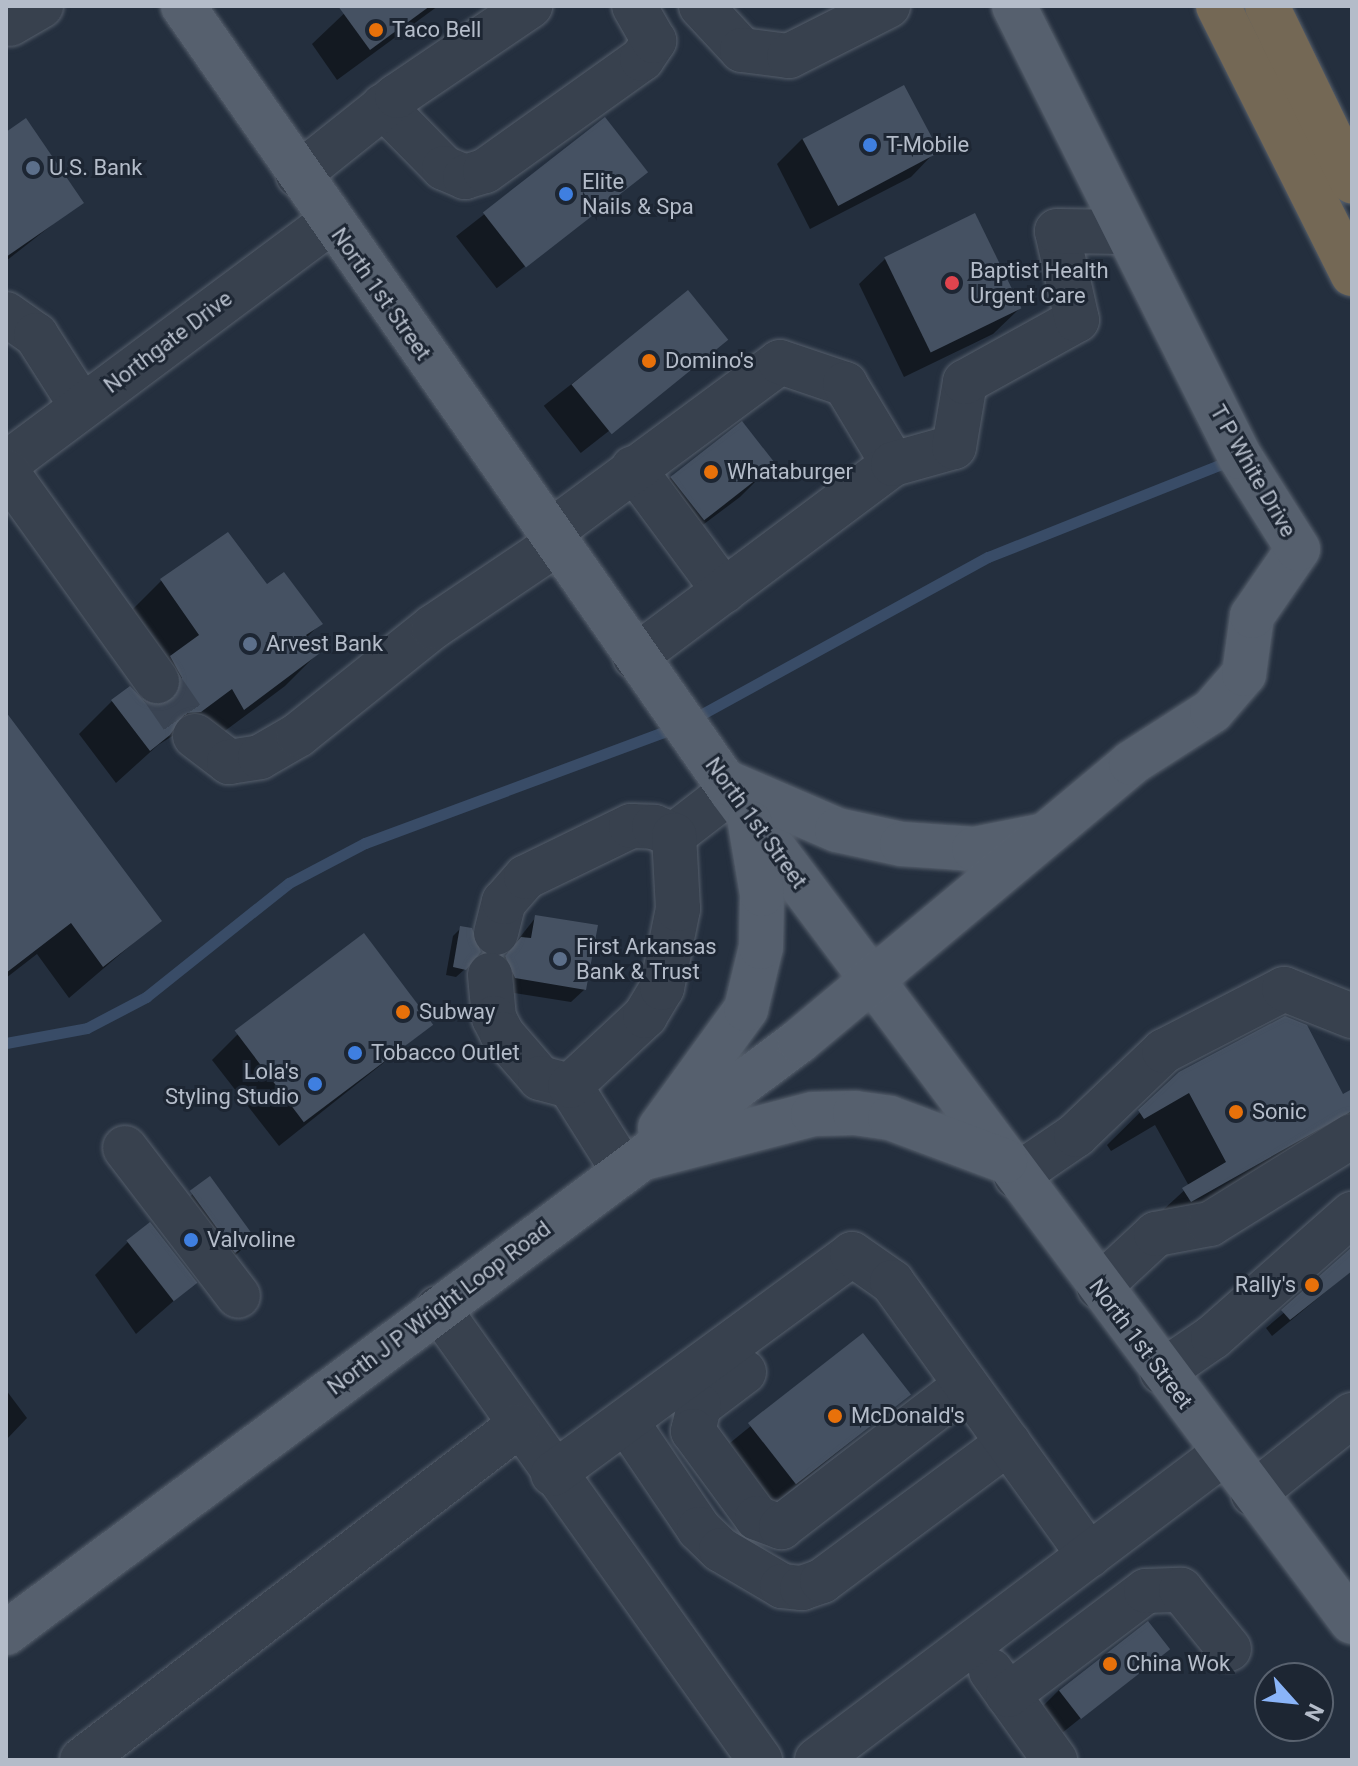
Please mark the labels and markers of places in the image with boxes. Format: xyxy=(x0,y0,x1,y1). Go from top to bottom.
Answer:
place label: Taco Bell xyxy=(392,17,481,43)
marker: Taco Bell xyxy=(367,21,385,39)
place label: T-Mobile xyxy=(886,132,969,158)
marker: T-Mobile xyxy=(861,136,879,154)
place label: U.S. Bank xyxy=(49,155,142,181)
marker: U.S. Bank xyxy=(24,159,42,177)
place label: Elite Nails & Spa xyxy=(582,168,694,220)
marker: Elite Nails & Spa xyxy=(557,185,575,203)
place label: Baptist Health Urgent Care xyxy=(970,257,1109,308)
marker: Baptist Health Urgent Care xyxy=(941,272,963,294)
place label: Domino's xyxy=(665,348,754,374)
marker: Domino's xyxy=(640,352,658,370)
place label: Whataburger xyxy=(727,459,853,485)
marker: Whataburger xyxy=(702,463,720,481)
place label: Arvest Bank xyxy=(266,631,383,657)
marker: Arvest Bank xyxy=(241,635,259,653)
place label: First Arkansas Bank & Trust xyxy=(576,933,717,984)
marker: First Arkansas Bank & Trust xyxy=(551,950,569,968)
place label: Subway xyxy=(419,999,495,1025)
marker: Subway xyxy=(394,1003,412,1021)
place label: Tobacco Outlet xyxy=(371,1040,520,1066)
marker: Tobacco Outlet xyxy=(346,1044,364,1062)
place label: Lola's Styling Studio xyxy=(165,1058,299,1110)
marker: Lola's Styling Studio xyxy=(306,1075,324,1093)
place label: Sonic xyxy=(1252,1099,1307,1125)
marker: Sonic xyxy=(1227,1103,1245,1121)
place label: Valvoline xyxy=(207,1227,295,1253)
marker: Valvoline xyxy=(182,1231,200,1249)
place label: Rally's xyxy=(1235,1272,1296,1298)
marker: Rally's xyxy=(1303,1276,1321,1294)
place label: McDonald's xyxy=(851,1403,965,1429)
marker: McDonald's xyxy=(826,1407,844,1425)
place label: China Wok xyxy=(1126,1651,1230,1677)
marker: China Wok xyxy=(1101,1655,1119,1673)

